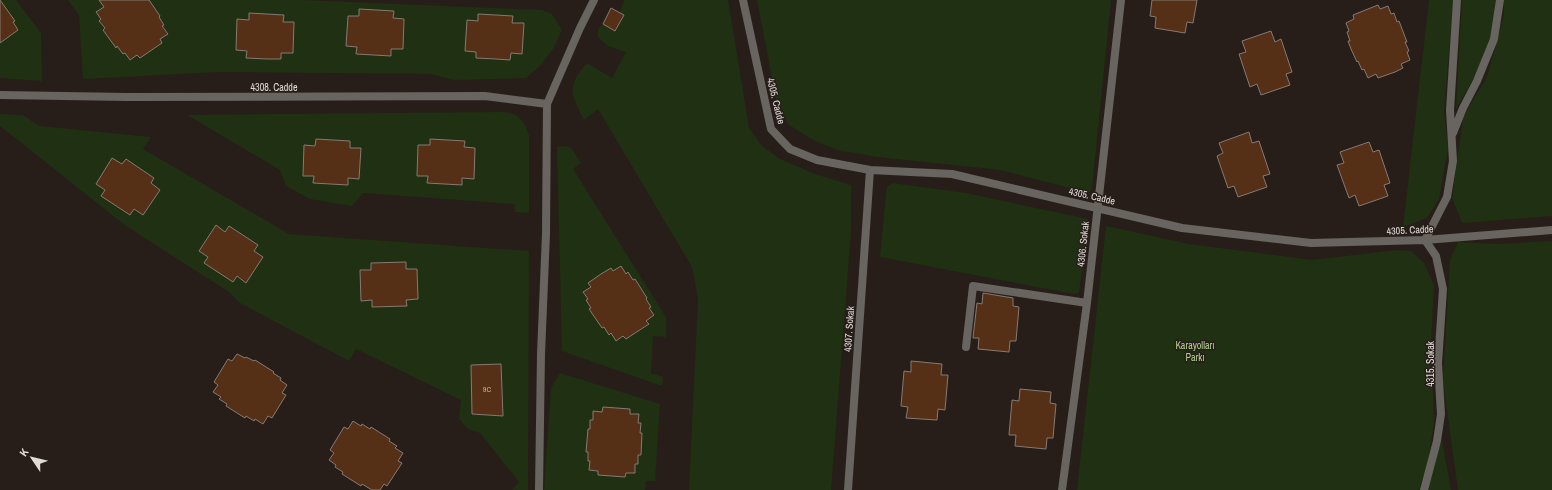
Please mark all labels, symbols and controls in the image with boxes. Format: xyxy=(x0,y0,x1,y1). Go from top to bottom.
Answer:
street label: 4305. Cadde xyxy=(764,77,788,126)
street label: 4308. Cadde xyxy=(251,81,298,94)
street label: 4305. Cadde xyxy=(1068,184,1117,208)
street label: 4306. Sokak xyxy=(1074,220,1092,267)
street label: 4305. Cadde xyxy=(1386,222,1434,238)
street label: 4307. Sokak xyxy=(841,305,857,352)
park label: Karayolları Parkı xyxy=(1175,339,1215,364)
street label: 4315. Sokak xyxy=(1424,340,1437,387)
house number: 9C xyxy=(483,384,491,394)
north arrow xyxy=(12,438,52,478)
text: K xyxy=(16,445,32,459)

